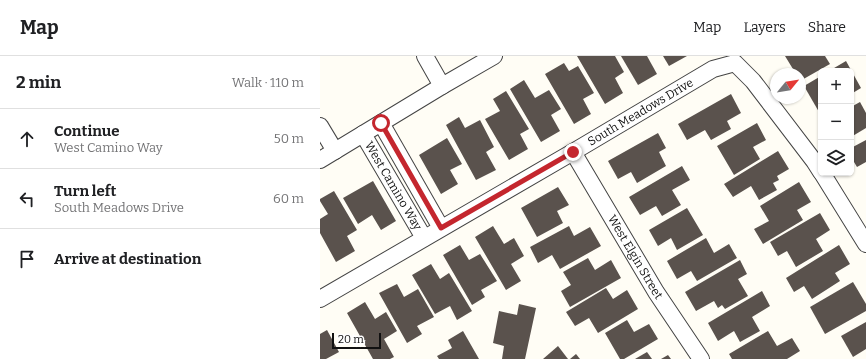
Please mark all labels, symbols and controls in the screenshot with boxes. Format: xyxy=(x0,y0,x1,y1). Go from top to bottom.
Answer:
text: Map xyxy=(20,16,59,39)
text: Map xyxy=(693,19,721,36)
text: Layers xyxy=(743,19,786,36)
text: Share xyxy=(808,19,846,36)
north arrow xyxy=(770,68,806,104)
map controls xyxy=(818,68,854,176)
button: + xyxy=(818,68,854,104)
text: 2 min xyxy=(16,72,61,93)
text: Walk · 110 m xyxy=(232,75,304,90)
street label: South Meadows Drive xyxy=(585,75,696,149)
button: − xyxy=(818,104,854,140)
route start xyxy=(372,114,390,132)
text: Continue xyxy=(54,122,120,140)
icon: ahead xyxy=(16,128,38,150)
text: 50 m xyxy=(274,131,304,146)
street label: West Camino Way xyxy=(362,139,425,233)
text: West Camino Way xyxy=(54,140,163,155)
button: layers xyxy=(818,140,854,176)
route end xyxy=(564,143,582,161)
text: Turn left xyxy=(54,182,116,200)
icon: left xyxy=(16,188,38,210)
text: 60 m xyxy=(273,191,304,206)
text: South Meadows Drive xyxy=(54,200,184,215)
street label: West Elgin Street xyxy=(605,212,666,302)
icon: arrive xyxy=(16,248,38,270)
text: Arrive at destination xyxy=(54,250,201,268)
scale bar xyxy=(332,331,381,350)
text: 20 m xyxy=(338,333,364,346)

